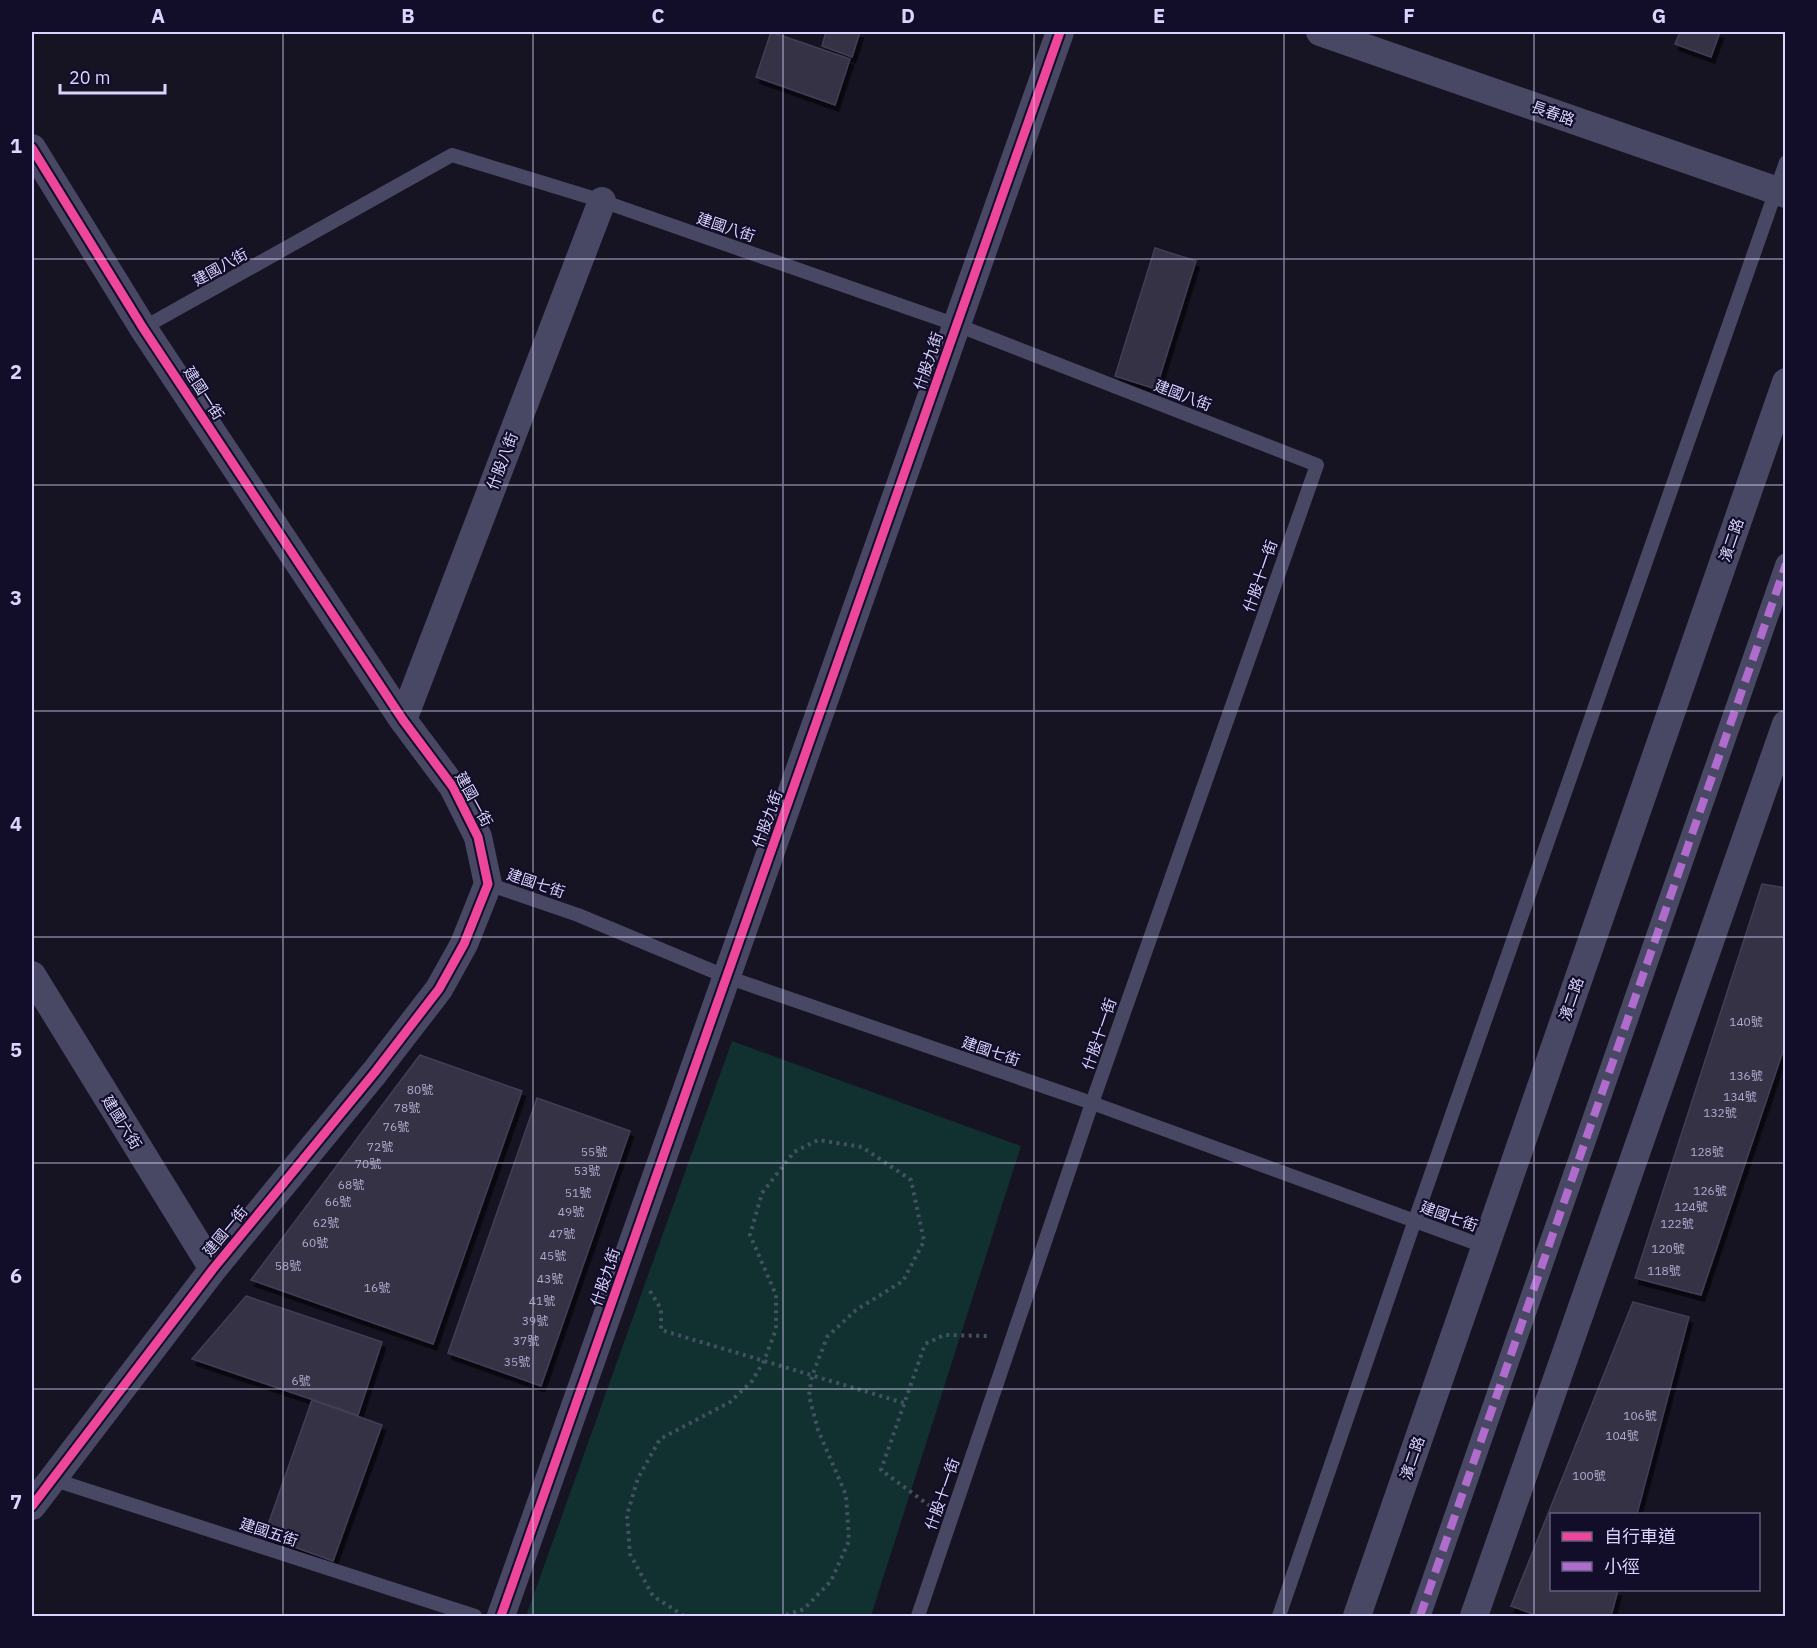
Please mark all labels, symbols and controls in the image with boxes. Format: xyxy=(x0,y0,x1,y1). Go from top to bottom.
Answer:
text: A xyxy=(151,2,165,29)
text: B xyxy=(401,2,415,29)
text: C xyxy=(651,2,665,29)
text: D xyxy=(901,2,915,29)
text: E xyxy=(1153,2,1165,29)
text: F xyxy=(1403,2,1415,29)
text: G xyxy=(1652,2,1666,29)
scale bar xyxy=(60,57,165,95)
text: 20 m xyxy=(69,66,111,89)
street label: 長春路 xyxy=(1529,97,1577,129)
text: 1 xyxy=(10,132,22,159)
street label: 建國八街 xyxy=(695,208,757,246)
street label: 建國八街 xyxy=(189,244,251,290)
street label: 什股九街 xyxy=(909,330,947,392)
text: 2 xyxy=(10,358,22,385)
street label: 建國一街 xyxy=(180,363,228,423)
street label: 建國八街 xyxy=(1152,375,1214,415)
street label: 什股八街 xyxy=(482,430,522,492)
street label: 濱二路 xyxy=(1715,516,1747,564)
street label: 什股十一街 xyxy=(1239,537,1281,615)
text: 3 xyxy=(10,584,22,611)
street label: 建國一街 xyxy=(451,768,497,830)
street label: 什股九街 xyxy=(748,788,786,850)
text: 4 xyxy=(10,810,22,837)
street label: 建國七街 xyxy=(505,864,567,902)
street label: 濱二路 xyxy=(1555,975,1587,1023)
street label: 什股十一街 xyxy=(1078,995,1120,1073)
house number: 140號 xyxy=(1729,1014,1763,1029)
street label: 建國七街 xyxy=(960,1032,1022,1070)
text: 5 xyxy=(10,1036,22,1063)
house number: 136號 xyxy=(1729,1068,1763,1083)
house number: 80號 xyxy=(407,1082,433,1097)
house number: 134號 xyxy=(1723,1089,1757,1104)
street label: 建國六街 xyxy=(98,1092,146,1152)
house number: 78號 xyxy=(394,1100,420,1115)
house number: 132號 xyxy=(1703,1105,1737,1120)
house number: 76號 xyxy=(383,1119,409,1134)
house number: 72號 xyxy=(367,1139,393,1154)
house number: 55號 xyxy=(581,1144,607,1159)
house number: 128號 xyxy=(1690,1144,1724,1159)
house number: 70號 xyxy=(355,1156,381,1171)
house number: 53號 xyxy=(574,1163,600,1178)
house number: 68號 xyxy=(338,1177,364,1192)
house number: 126號 xyxy=(1693,1183,1727,1198)
house number: 51號 xyxy=(565,1185,591,1200)
house number: 66號 xyxy=(325,1194,351,1209)
street label: 建國七街 xyxy=(1418,1197,1480,1235)
house number: 124號 xyxy=(1674,1199,1708,1214)
street label: 建國一街 xyxy=(198,1202,252,1260)
house number: 49號 xyxy=(558,1204,584,1219)
house number: 62號 xyxy=(313,1215,339,1230)
house number: 122號 xyxy=(1660,1216,1694,1231)
house number: 47號 xyxy=(549,1226,575,1241)
house number: 60號 xyxy=(302,1235,328,1250)
house number: 120號 xyxy=(1651,1241,1685,1256)
street label: 什股九街 xyxy=(586,1246,624,1308)
house number: 45號 xyxy=(540,1248,566,1263)
house number: 58號 xyxy=(275,1258,301,1273)
text: 6 xyxy=(10,1262,22,1289)
house number: 118號 xyxy=(1647,1263,1681,1278)
house number: 43號 xyxy=(537,1271,563,1286)
house number: 16號 xyxy=(364,1280,390,1295)
house number: 41號 xyxy=(529,1293,555,1308)
house number: 39號 xyxy=(522,1313,548,1328)
house number: 37號 xyxy=(513,1333,539,1348)
house number: 35號 xyxy=(504,1354,530,1369)
house number: 6號 xyxy=(291,1373,311,1388)
house number: 106號 xyxy=(1623,1408,1657,1423)
house number: 104號 xyxy=(1605,1428,1639,1443)
street label: 濱二路 xyxy=(1396,1434,1428,1482)
street label: 什股十一街 xyxy=(921,1455,963,1533)
house number: 100號 xyxy=(1572,1468,1606,1483)
text: 7 xyxy=(10,1488,22,1515)
legend xyxy=(1550,1513,1760,1591)
street label: 建國五街 xyxy=(238,1514,300,1550)
text: 自行車道 xyxy=(1604,1525,1676,1548)
text: 小徑 xyxy=(1604,1555,1640,1578)

